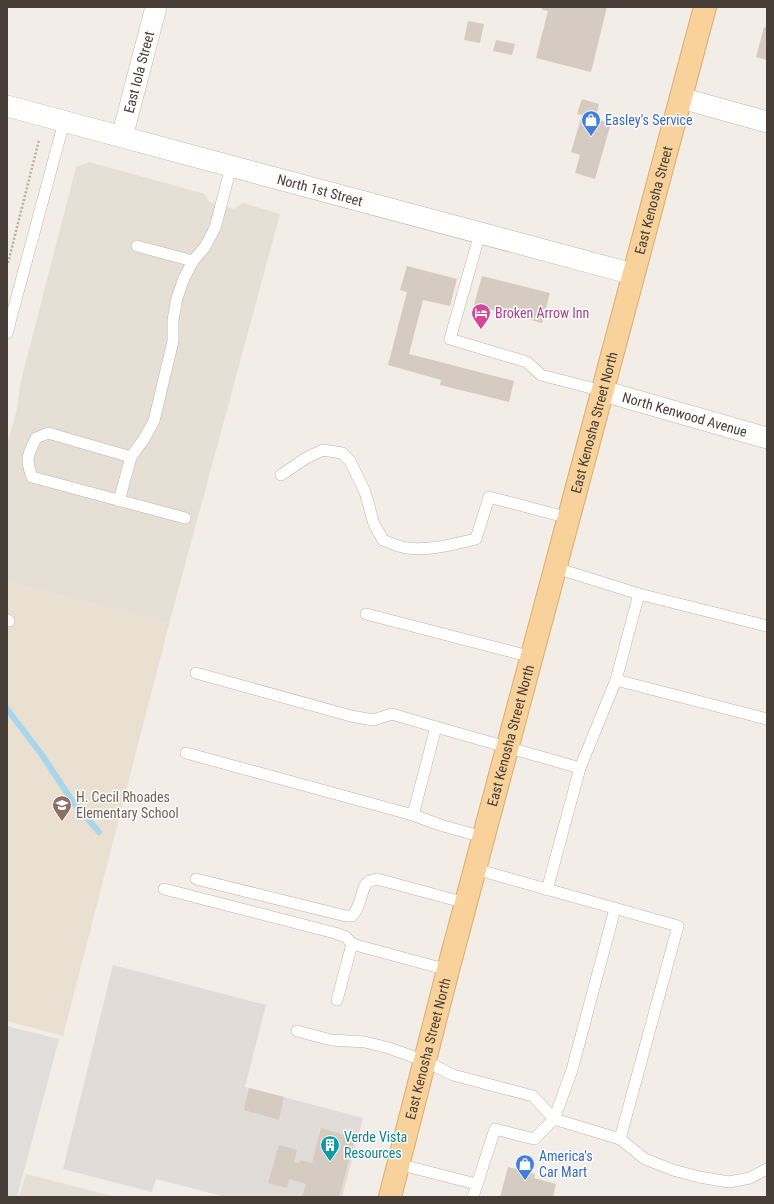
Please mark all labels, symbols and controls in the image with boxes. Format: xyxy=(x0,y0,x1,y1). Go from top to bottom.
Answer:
street label: East Iola Street xyxy=(121,30,157,115)
shop icon: Easley's Service xyxy=(580,109,602,137)
place label: Easley's Service xyxy=(605,112,693,128)
street label: East Kenosha Street xyxy=(631,144,676,256)
street label: North 1st Street xyxy=(275,171,364,209)
hotel icon: Broken Arrow Inn xyxy=(470,302,492,330)
place label: Broken Arrow Inn xyxy=(495,305,589,321)
street label: East Kenosha Street North xyxy=(568,350,621,495)
street label: North Kenwood Avenue xyxy=(621,389,749,440)
street label: East Kenosha Street North xyxy=(484,663,537,808)
place label: H. Cecil Rhoades Elementary School xyxy=(76,789,179,821)
school or university icon: H. Cecil Rhoades Elementary School xyxy=(51,794,73,822)
street label: East Kenosha Street North xyxy=(402,976,454,1121)
place label: Verde Vista Resources xyxy=(344,1129,407,1161)
building icon: Verde Vista Resources xyxy=(319,1134,341,1162)
place label: America's Car Mart xyxy=(539,1148,593,1180)
shop icon: America's Car Mart xyxy=(514,1153,536,1181)

